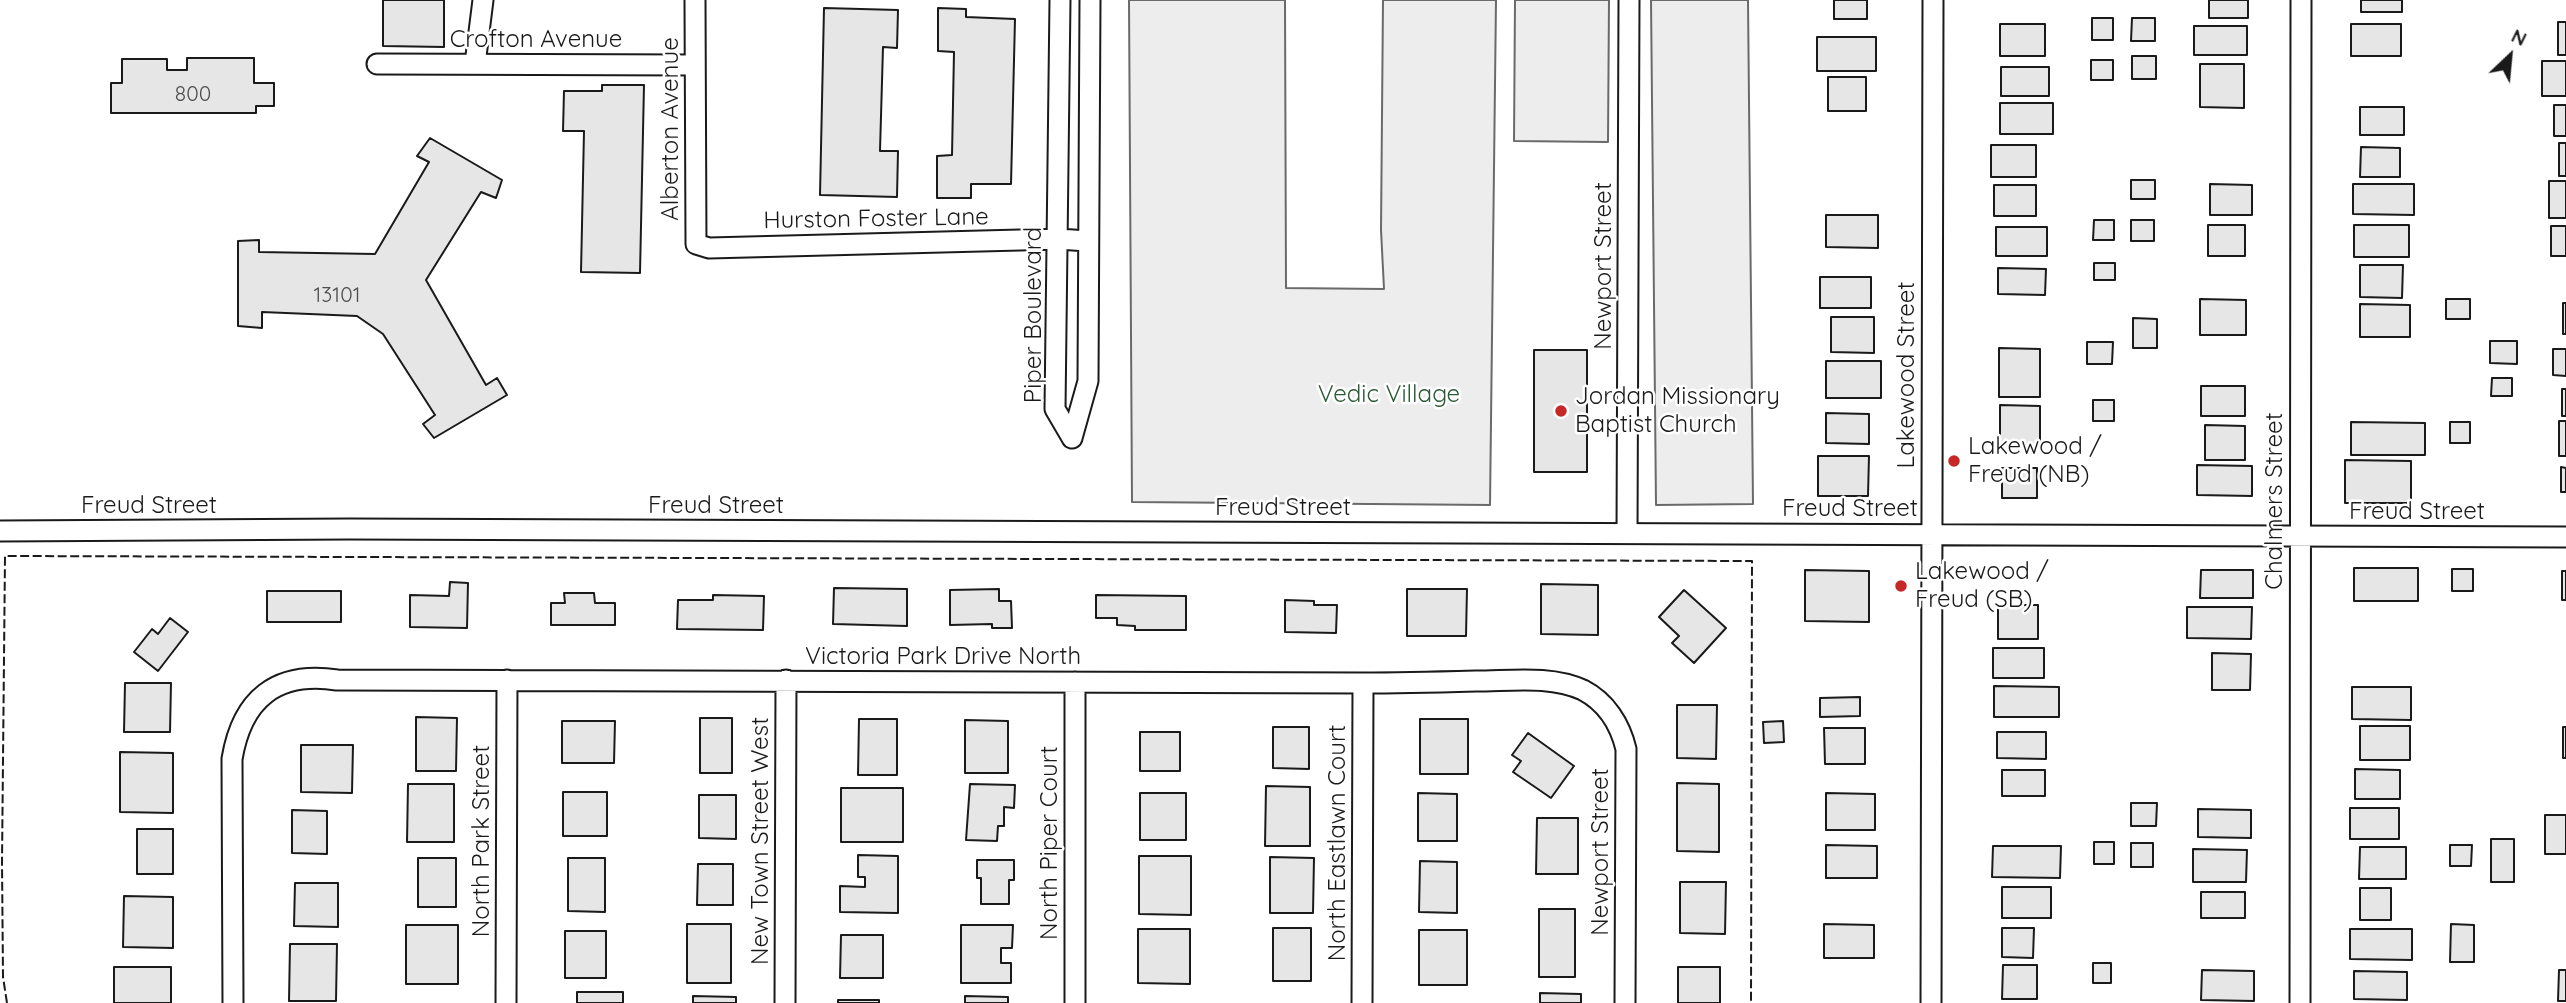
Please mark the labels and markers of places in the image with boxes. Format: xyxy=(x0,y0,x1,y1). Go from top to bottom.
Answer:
place label: Jordan Missionary Baptist Church xyxy=(1575,383,1780,439)
marker: Jordan Missionary Baptist Church xyxy=(1553,403,1569,419)
place label: Lakewood / Freud (NB) xyxy=(1968,433,2102,489)
marker: Lakewood / Freud (NB) xyxy=(1946,453,1962,469)
place label: Lakewood / Freud (SB) xyxy=(1915,558,2049,614)
marker: Lakewood / Freud (SB) xyxy=(1893,578,1909,594)

